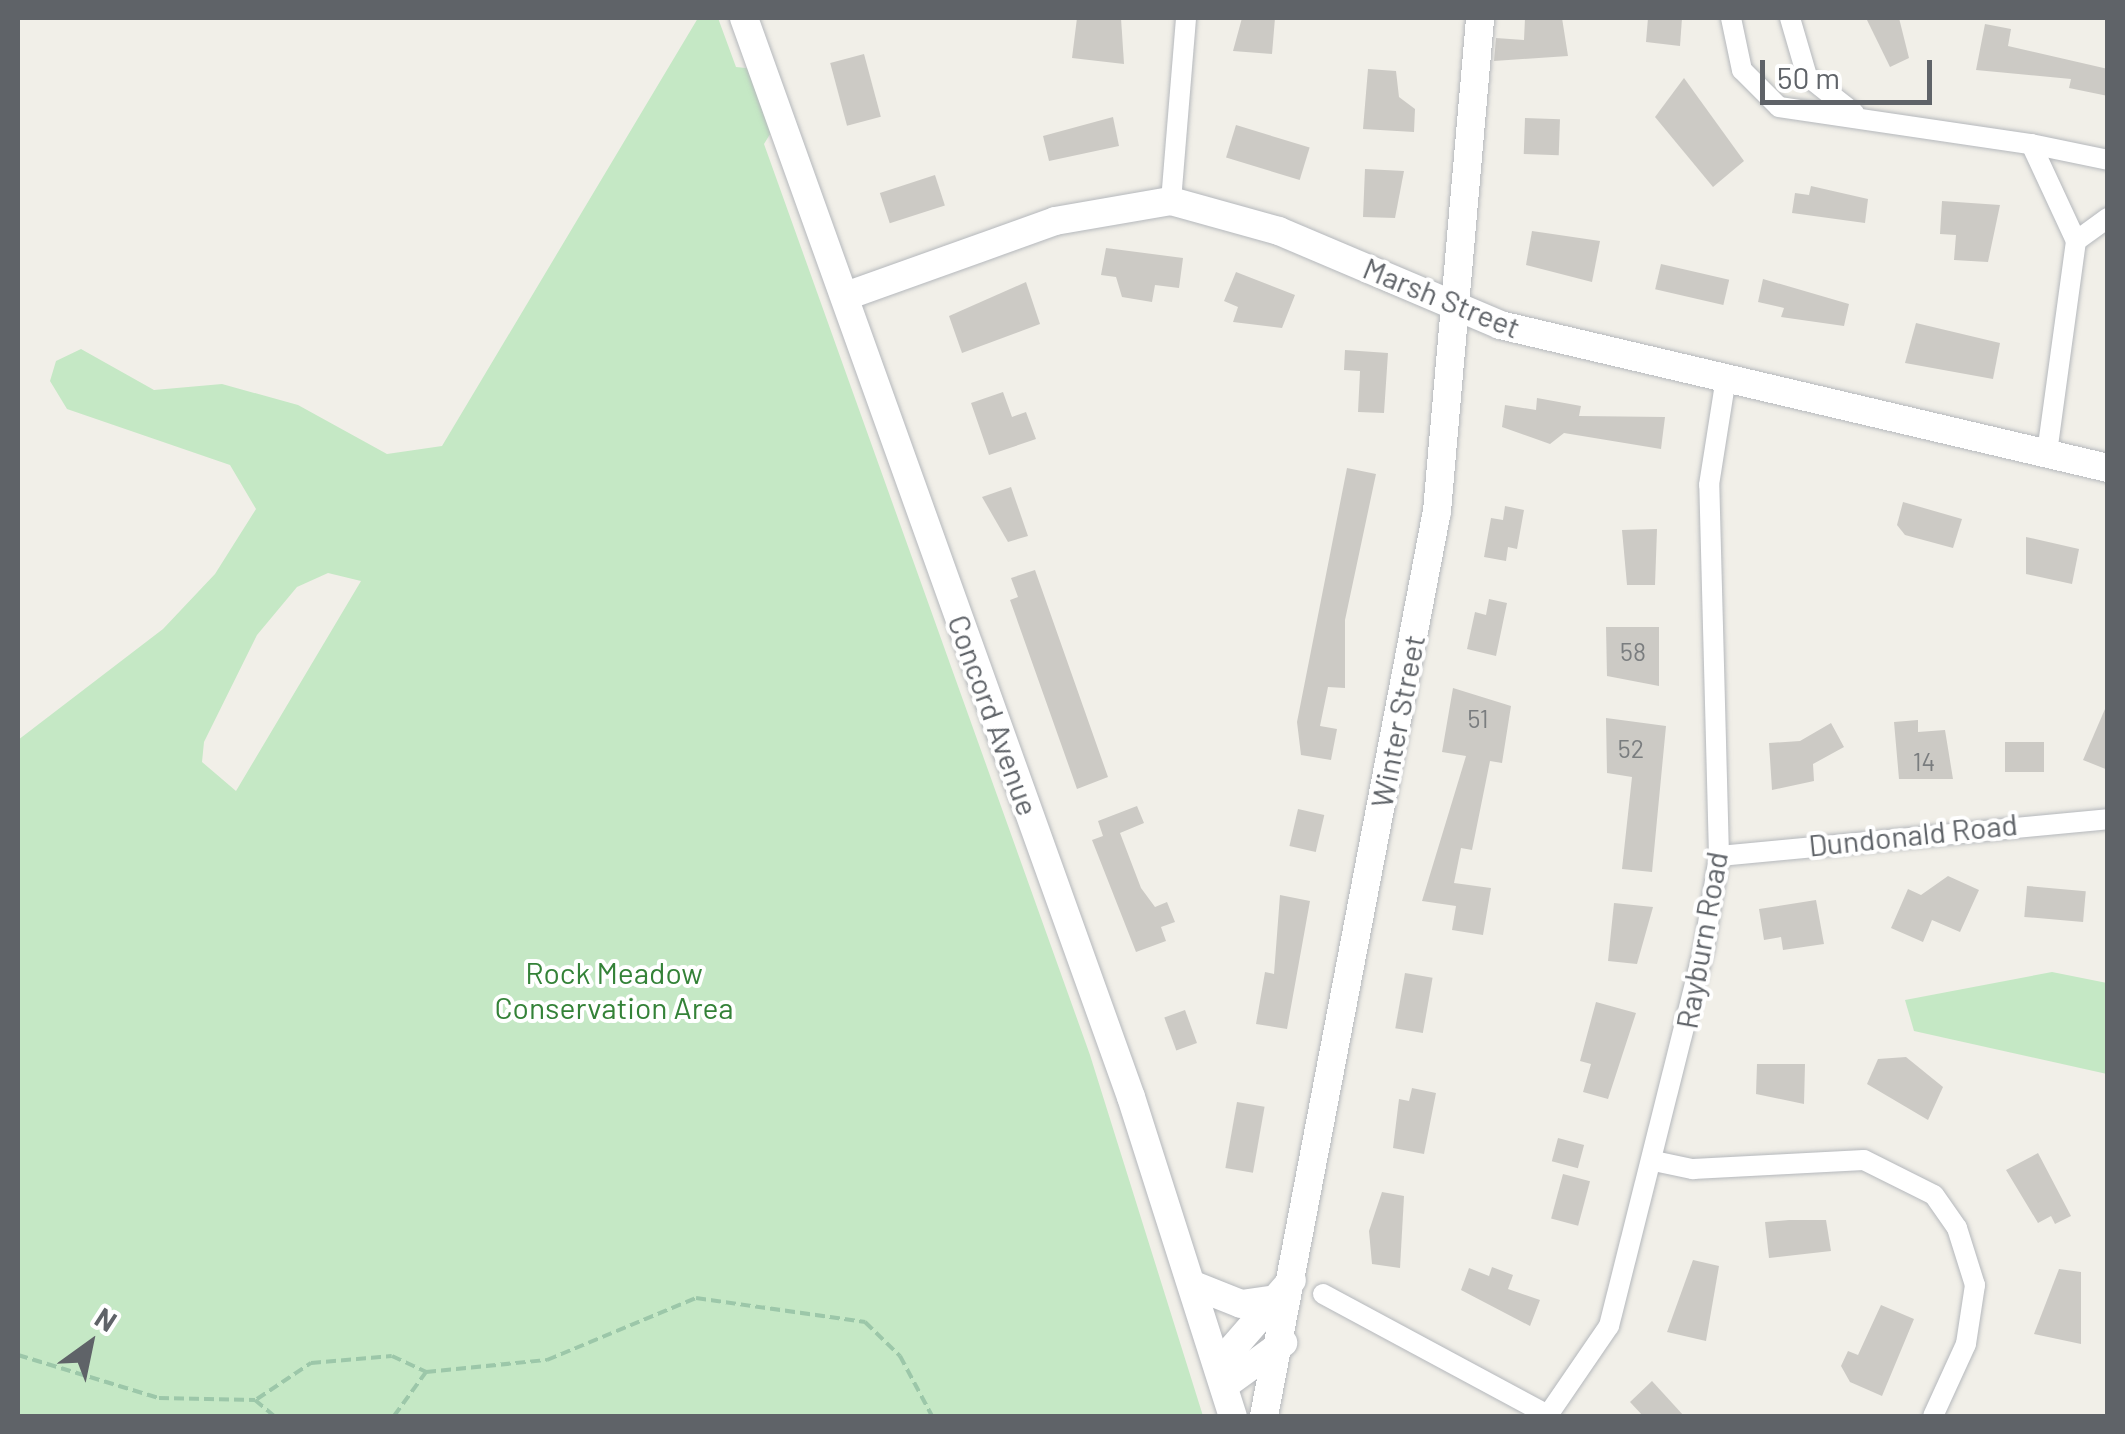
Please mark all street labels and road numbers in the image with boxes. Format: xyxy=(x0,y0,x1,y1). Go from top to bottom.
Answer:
street label: Marsh Street xyxy=(1358,249,1526,345)
street label: Concord Avenue xyxy=(941,610,1047,820)
street label: Winter Street xyxy=(1363,631,1431,811)
street label: Dundonald Road xyxy=(1807,805,2019,863)
street label: Rayburn Road xyxy=(1668,849,1734,1031)

